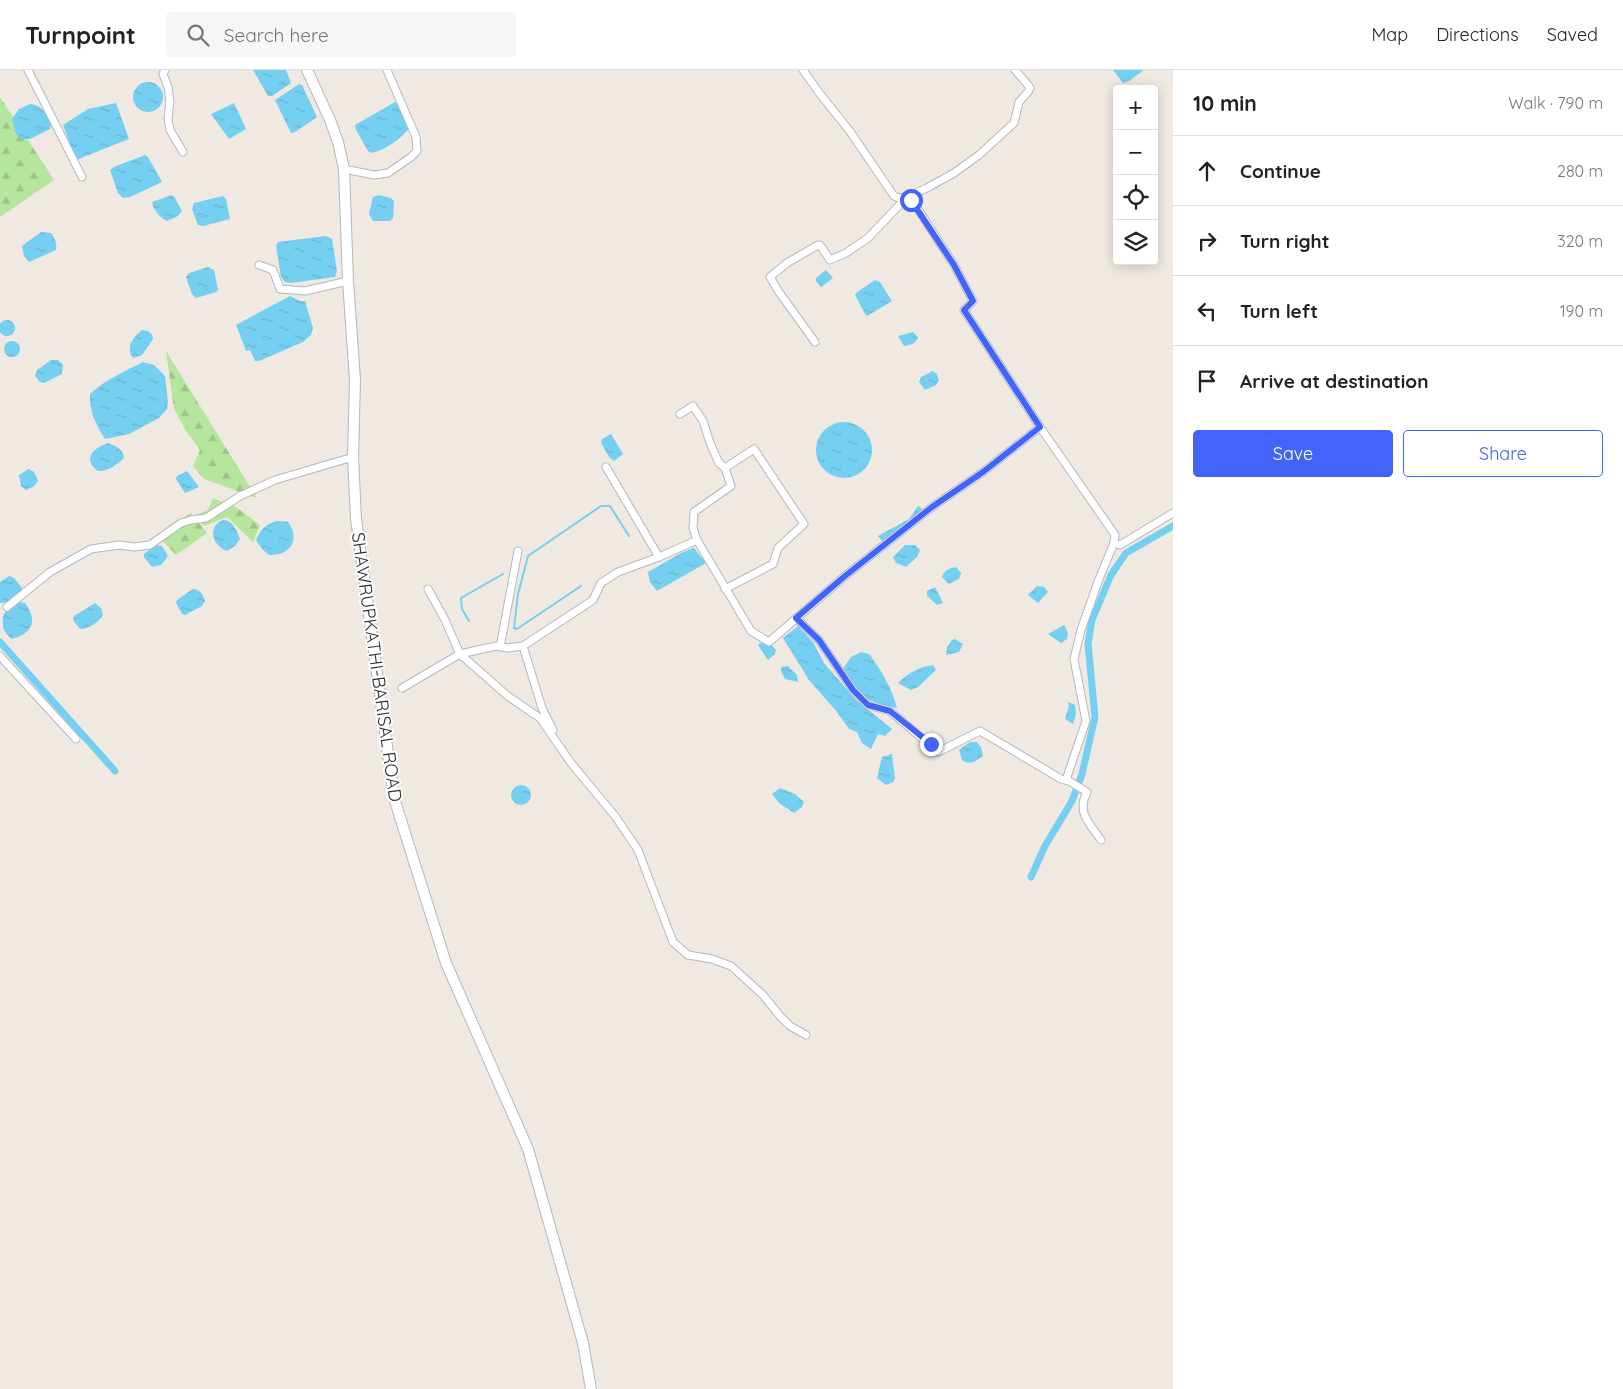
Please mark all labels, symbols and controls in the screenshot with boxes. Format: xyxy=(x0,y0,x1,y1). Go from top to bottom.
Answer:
search box xyxy=(166,12,516,57)
text: Turnpoint xyxy=(25,20,136,50)
icon: search xyxy=(184,21,212,49)
text: Search here xyxy=(224,23,329,47)
text: Map xyxy=(1371,23,1408,46)
text: Directions xyxy=(1436,23,1519,46)
text: Saved xyxy=(1547,23,1598,46)
map controls xyxy=(1113,85,1158,265)
button: + xyxy=(1113,85,1158,130)
text: 10 min xyxy=(1193,90,1257,116)
text: Walk · 790 m xyxy=(1508,93,1603,113)
button: − xyxy=(1113,130,1158,175)
icon: ahead xyxy=(1193,157,1221,185)
text: Continue xyxy=(1240,159,1321,183)
text: 280 m xyxy=(1557,161,1603,181)
button: locate xyxy=(1113,175,1158,220)
route start xyxy=(900,189,923,212)
button: layers xyxy=(1113,220,1158,265)
icon: right xyxy=(1193,227,1221,255)
text: Turn right xyxy=(1240,229,1329,253)
text: 320 m xyxy=(1557,231,1603,251)
icon: left xyxy=(1193,297,1221,325)
text: Turn left xyxy=(1240,299,1318,323)
text: 190 m xyxy=(1560,301,1603,321)
icon: arrive xyxy=(1193,367,1221,395)
text: Arrive at destination xyxy=(1240,369,1429,393)
button: Save xyxy=(1193,430,1393,477)
button: Share xyxy=(1403,430,1603,477)
street label: SHAWRUPKATHI-BARISAL ROAD xyxy=(347,531,407,803)
route end xyxy=(920,733,943,756)

